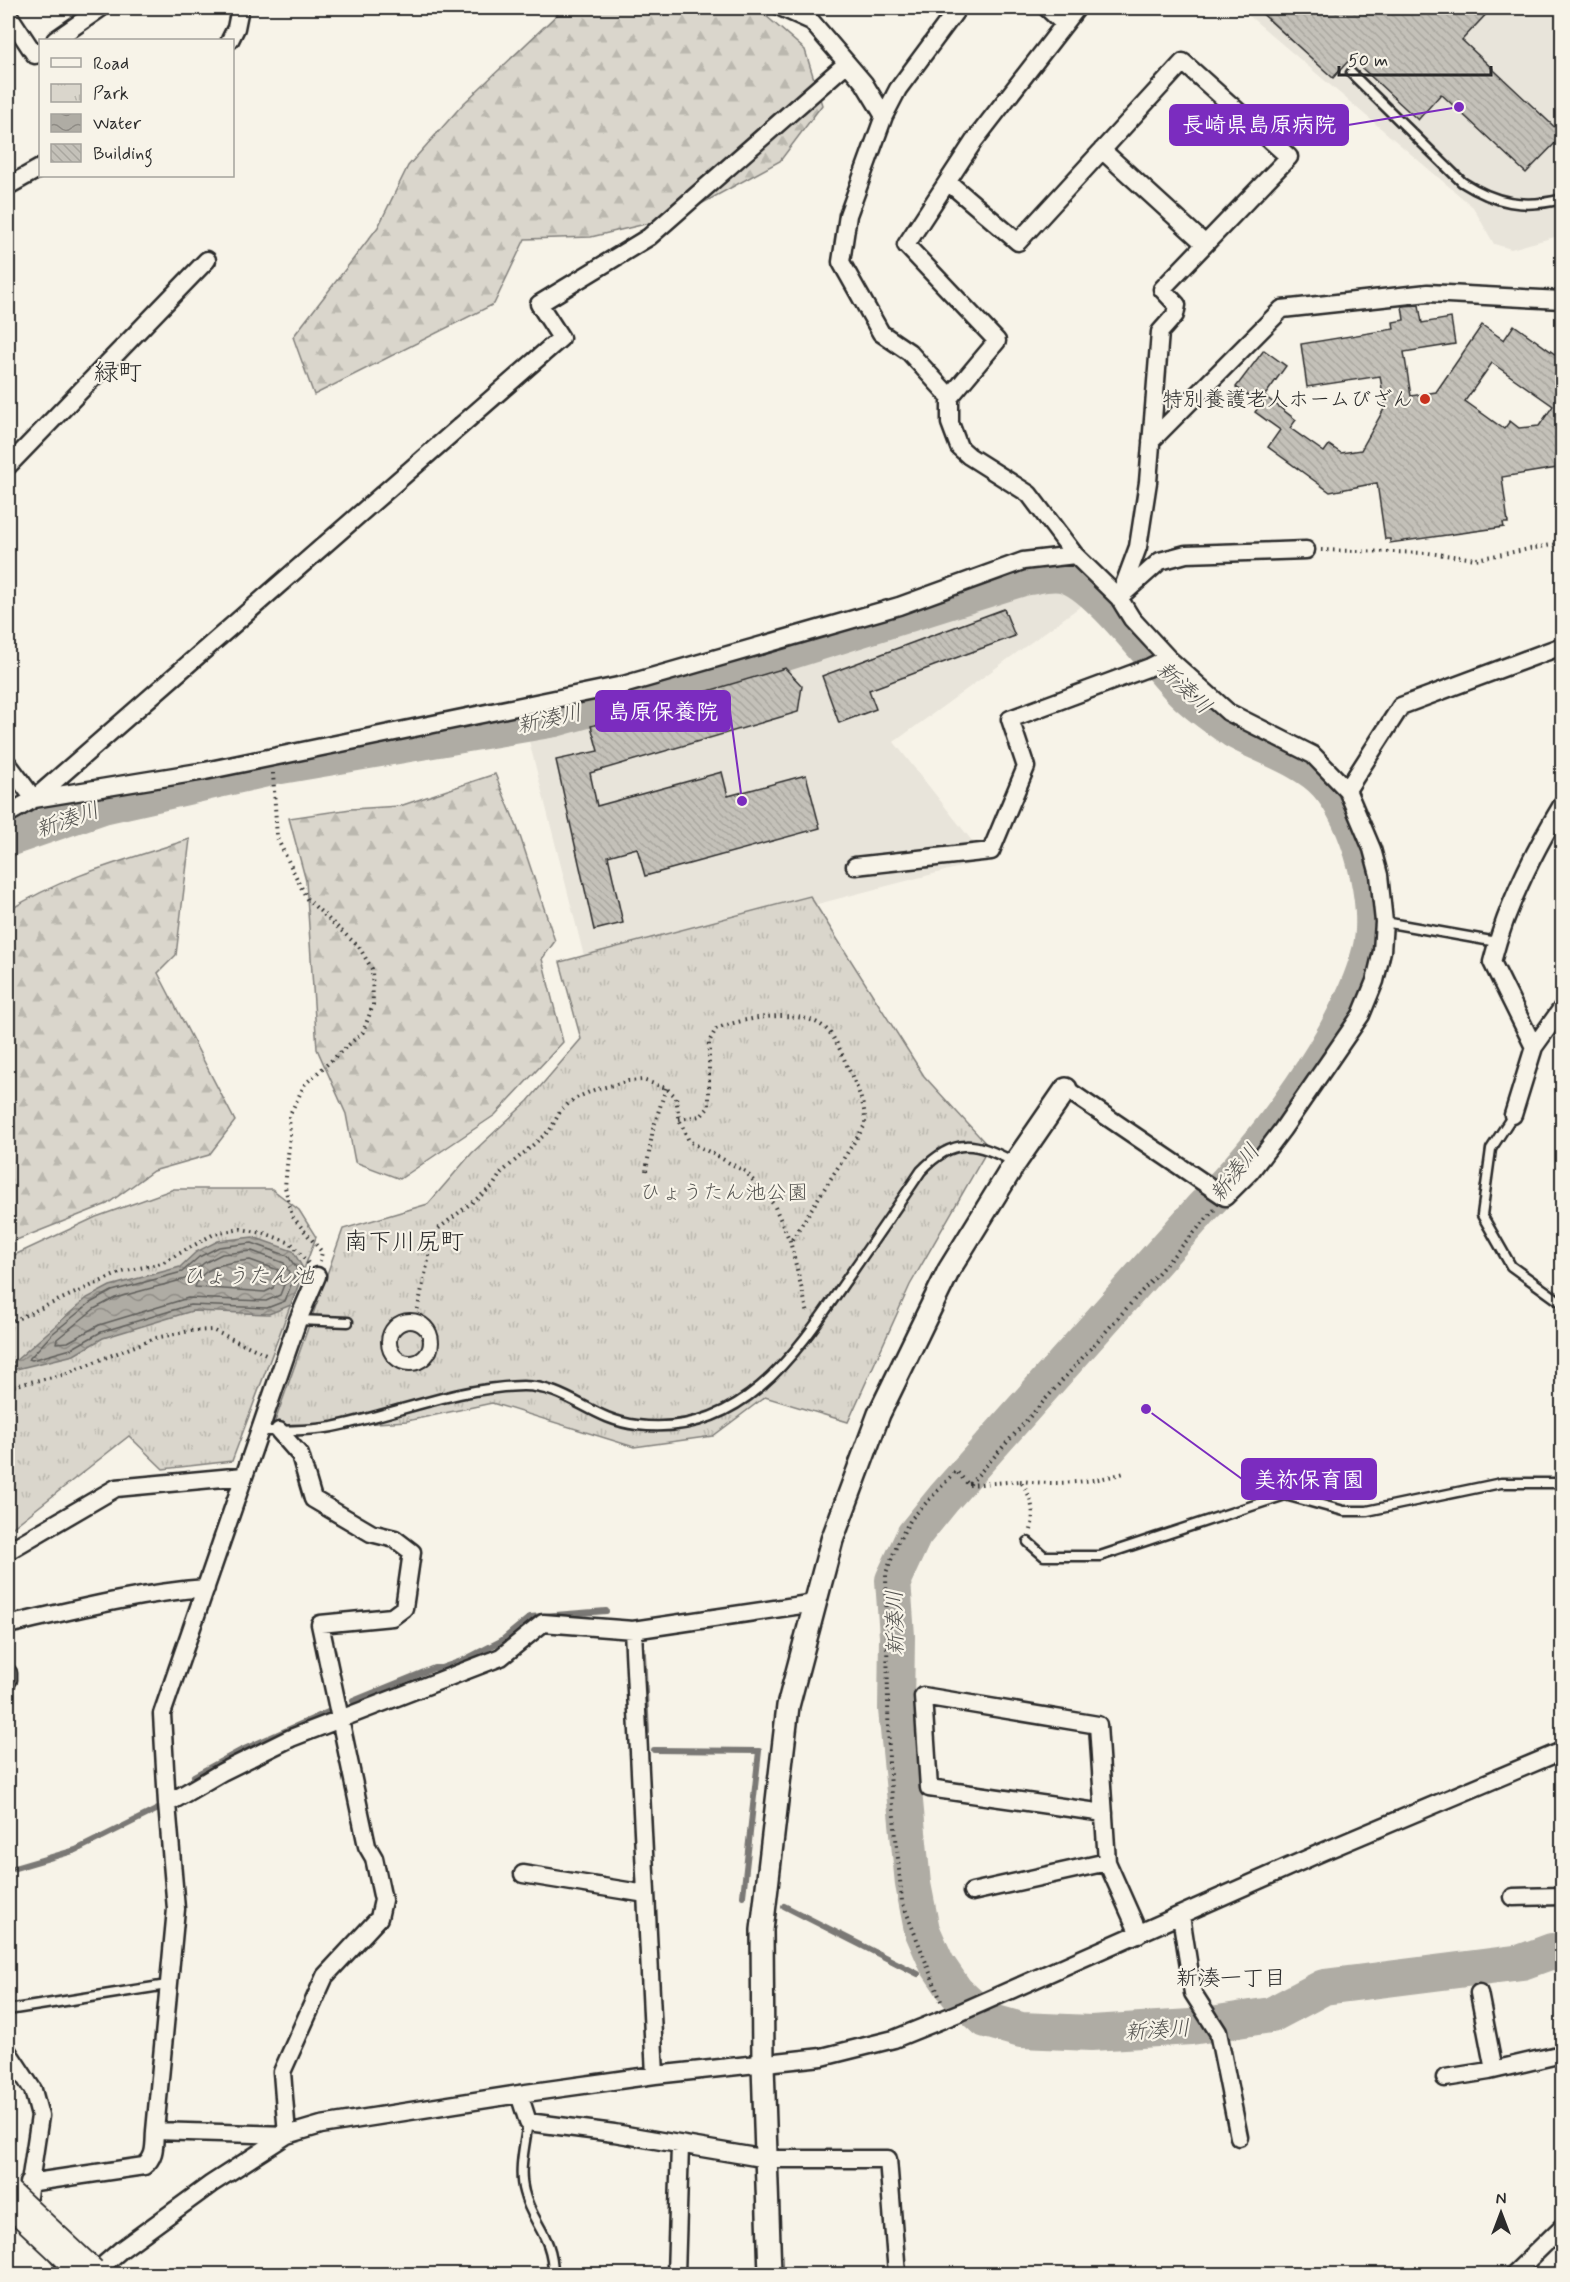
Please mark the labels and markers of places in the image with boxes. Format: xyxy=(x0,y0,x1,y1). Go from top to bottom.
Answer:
callout: 長崎県島原病院 xyxy=(1170,105,1348,145)
place label: 特別養護老人ホームびざん xyxy=(1162,386,1413,414)
marker: 特別養護老人ホームびざん xyxy=(1418,392,1432,406)
callout: 島原保養院 xyxy=(596,691,730,731)
callout: 美祢保育園 xyxy=(1242,1459,1376,1499)

